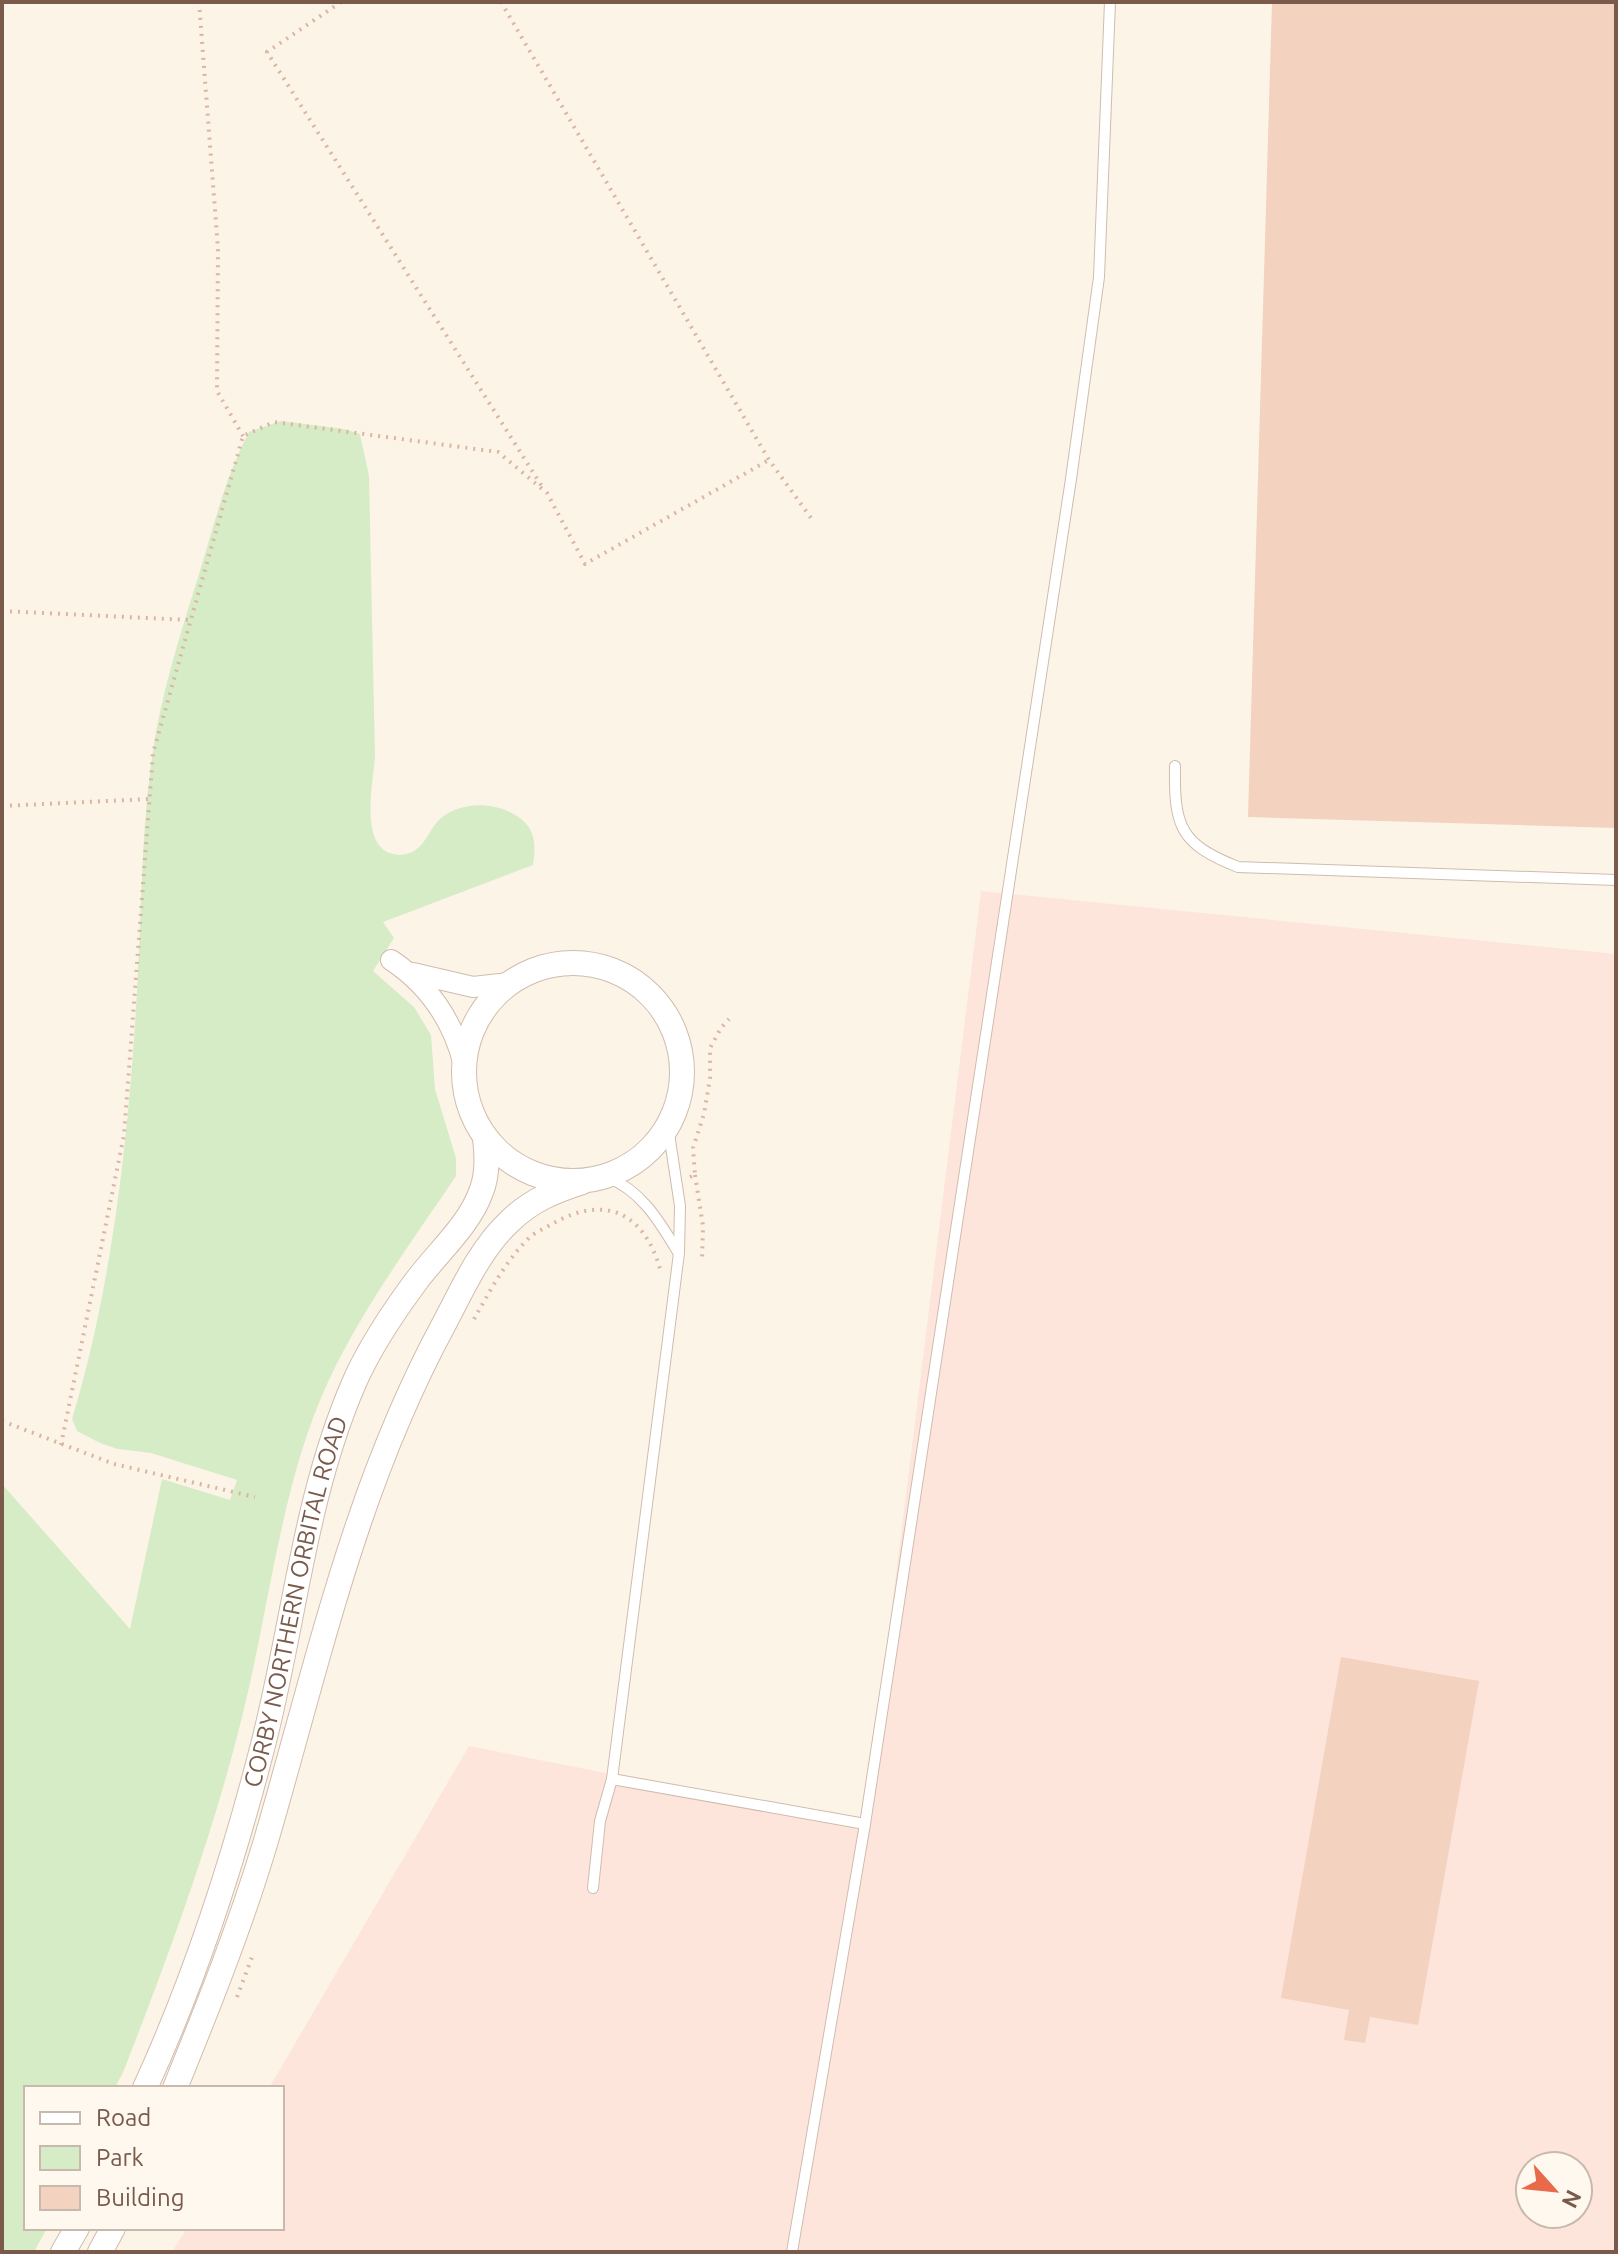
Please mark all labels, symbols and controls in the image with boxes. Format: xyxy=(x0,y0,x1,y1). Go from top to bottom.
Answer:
street label: CORBY NORTHERN ORBITAL ROAD xyxy=(238,1413,353,1790)
legend xyxy=(24,2086,284,2230)
text: Road xyxy=(96,2104,151,2131)
text: Park xyxy=(96,2144,144,2171)
north arrow xyxy=(1514,2150,1594,2230)
text: Building xyxy=(96,2184,184,2211)
text: N xyxy=(1557,2186,1587,2212)

